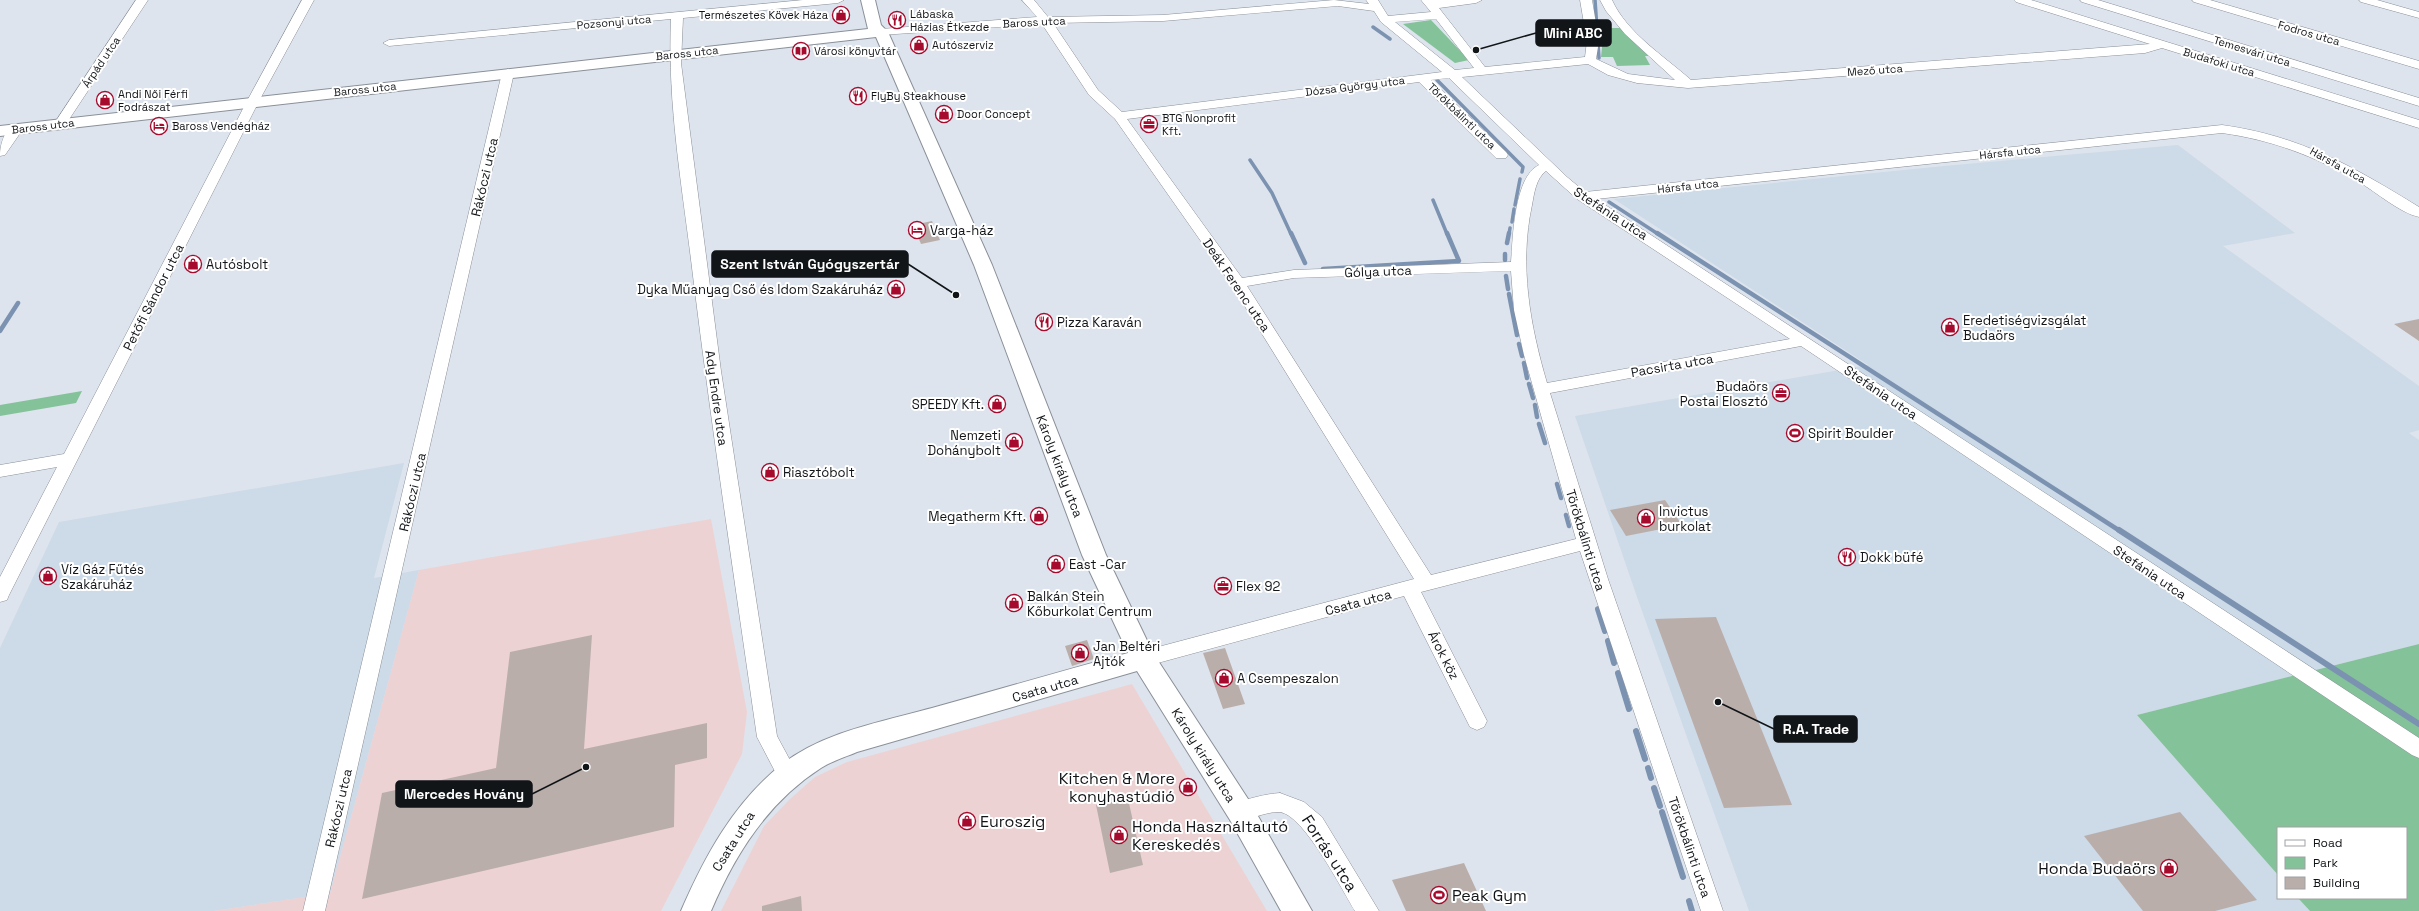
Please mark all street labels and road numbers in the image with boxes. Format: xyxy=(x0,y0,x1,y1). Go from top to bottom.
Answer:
street label: Pozsonyi utca xyxy=(576,12,653,32)
street label: Baross utca xyxy=(1002,13,1067,31)
street label: Fodros utca xyxy=(2276,18,2342,49)
street label: Árpád utca xyxy=(79,33,124,90)
street label: Temesvári utca xyxy=(2212,33,2293,70)
street label: Baross utca xyxy=(655,43,720,63)
street label: Budafoki utca xyxy=(2181,44,2257,80)
street label: Mező utca xyxy=(1847,61,1904,79)
street label: Dózsa György utca xyxy=(1304,73,1406,99)
street label: Baross utca xyxy=(333,79,398,99)
street label: Törökbálinti utca xyxy=(1425,80,1499,153)
street label: Baross utca xyxy=(11,115,76,137)
street label: Rákóczi utca xyxy=(467,136,502,218)
street label: Hársfa utca xyxy=(1979,142,2042,162)
street label: Hársfa utca xyxy=(2308,144,2369,186)
street label: Hársfa utca xyxy=(1657,176,1720,196)
street label: Stefánia utca xyxy=(1570,183,1652,244)
street label: Deák Ferenc utca xyxy=(1199,235,1274,336)
street label: Petőfi Sándor utca xyxy=(119,241,188,353)
street label: Gólya utca xyxy=(1344,262,1413,281)
street label: Ady Endre utca xyxy=(701,349,732,447)
street label: Pacsirta utca xyxy=(1630,350,1715,381)
street label: Stefánia utca xyxy=(1841,362,1921,424)
street label: Károly király utca xyxy=(1032,413,1087,520)
street label: Rákóczi utca xyxy=(395,451,430,533)
street label: Törökbálinti utca xyxy=(1562,487,1609,594)
street label: Stefánia utca xyxy=(2110,542,2190,604)
street label: Csata utca xyxy=(1323,585,1394,619)
street label: Árok köz xyxy=(1424,628,1463,683)
street label: Csata utca xyxy=(1010,671,1081,706)
street label: Károly király utca xyxy=(1168,705,1240,806)
street label: Rákóczi utca xyxy=(321,767,356,849)
street label: Törökbálinti utca xyxy=(1664,795,1715,900)
street label: Csata utca xyxy=(708,808,759,875)
street label: Forrás utca xyxy=(1297,811,1362,896)

